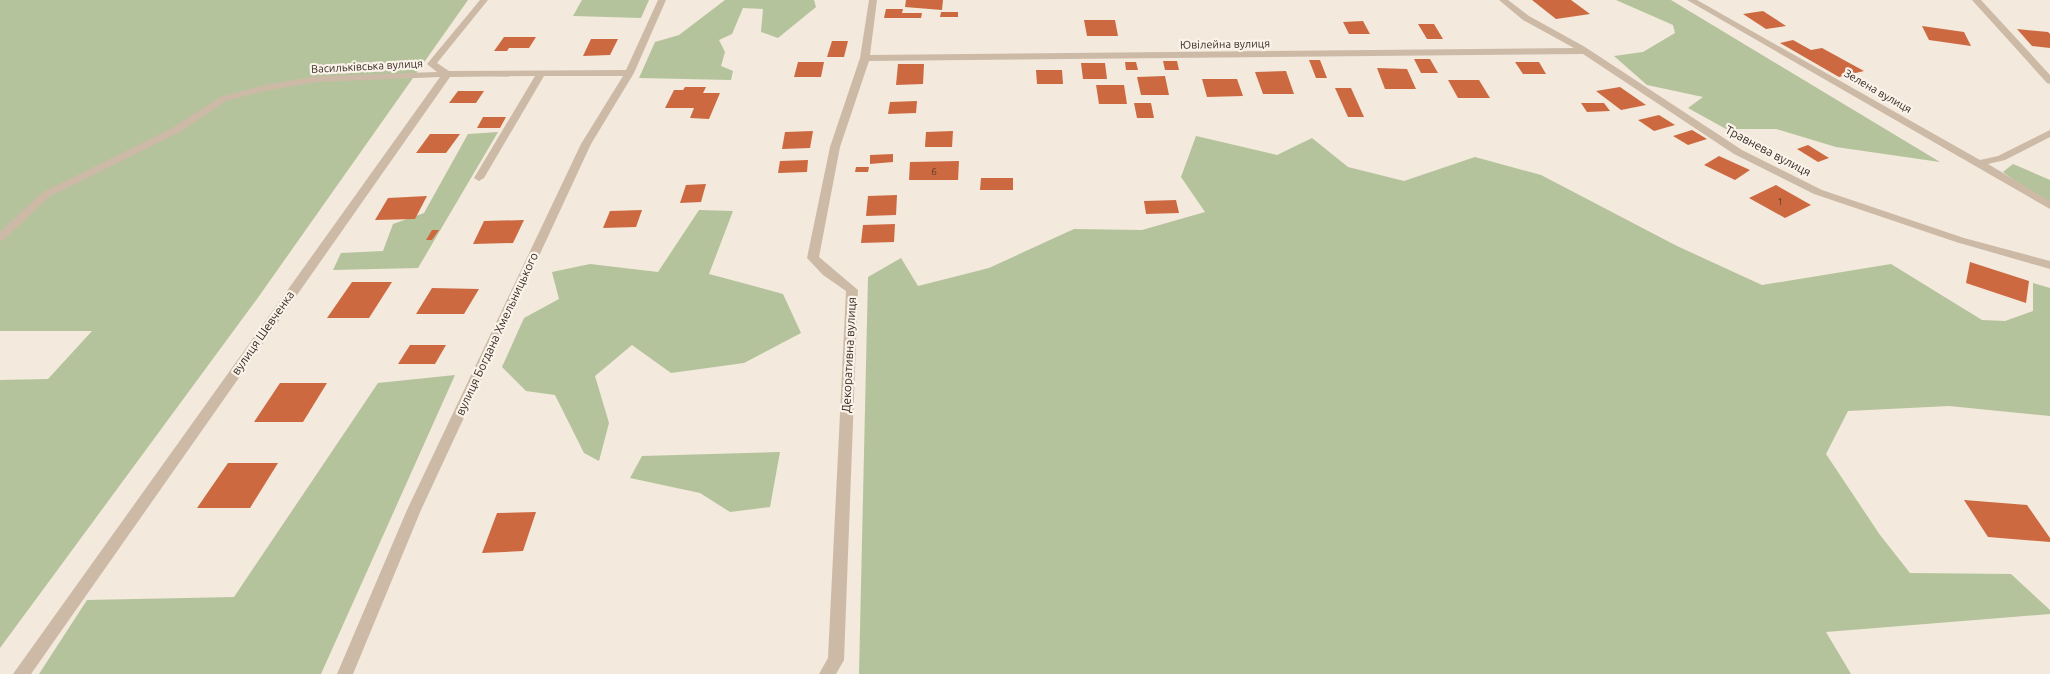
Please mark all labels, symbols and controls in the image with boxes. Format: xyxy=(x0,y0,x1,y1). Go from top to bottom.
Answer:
street label: Ювілейна вулиця xyxy=(1180,37,1270,51)
street label: Васильківська вулиця xyxy=(311,57,423,75)
street label: Зелена вулиця xyxy=(1842,67,1914,115)
street label: Травнева вулиця xyxy=(1723,122,1813,179)
house number: 6 xyxy=(931,166,937,177)
house number: 1 xyxy=(1777,196,1783,207)
street label: вулиця Богдана Хмельницького xyxy=(453,250,540,417)
street label: вулиця Шевченка xyxy=(229,288,297,377)
street label: Декоративна вулиця xyxy=(839,297,858,413)

